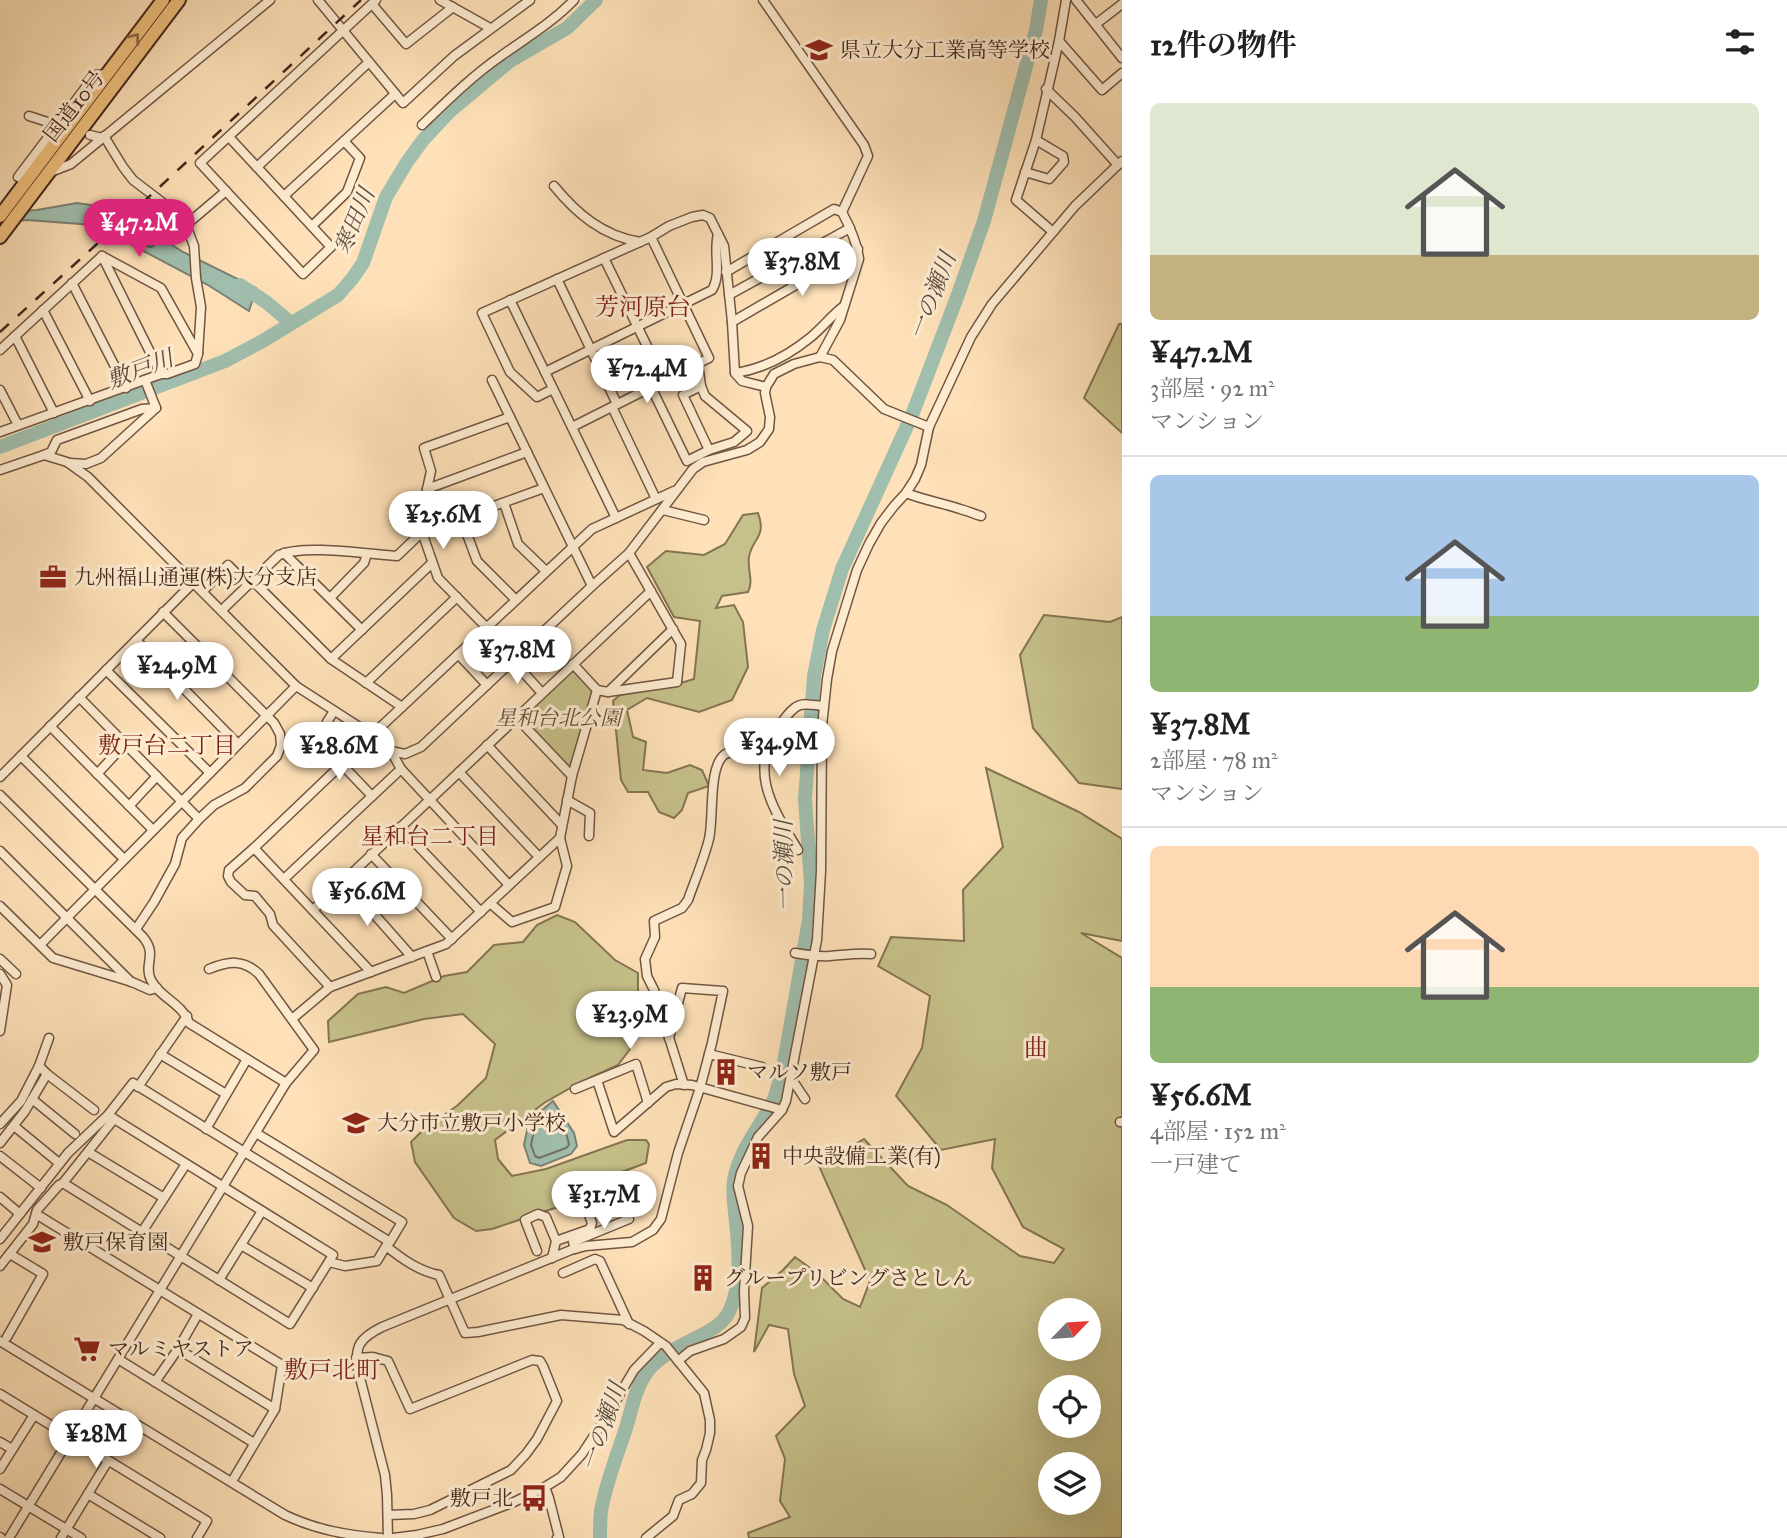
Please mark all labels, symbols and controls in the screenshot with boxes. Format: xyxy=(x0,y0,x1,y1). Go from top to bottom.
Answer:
icon: filters xyxy=(1721,23,1759,61)
text: 12件の物件 xyxy=(1150,27,1297,63)
one-way arrow xyxy=(127,33,140,45)
school or university icon: 県立大分工業高等学校 xyxy=(804,35,834,65)
place label: 県立大分工業高等学校 xyxy=(840,37,1050,63)
street label: 国道10号 xyxy=(38,65,110,147)
icon: home xyxy=(1392,149,1518,275)
water label: 寒田川 xyxy=(328,181,382,258)
pin: ¥47.2M xyxy=(82,200,196,259)
text: ¥47.2M xyxy=(100,208,178,236)
pin: ¥37.8M xyxy=(745,238,859,298)
water label: 一の瀬川 xyxy=(902,245,963,344)
text: ¥37.8M xyxy=(763,247,841,275)
district label: 芳河原台 xyxy=(595,292,691,322)
text: ¥47.2M xyxy=(1150,334,1253,370)
water label: 敷戸川 xyxy=(103,342,180,394)
pin: ¥72.4M xyxy=(590,346,704,405)
text: ¥72.4M xyxy=(607,354,687,382)
text: 3部屋 · 92 m² xyxy=(1150,374,1275,402)
text: マンション xyxy=(1150,407,1264,435)
pin: ¥25.6M xyxy=(386,491,500,551)
text: ¥25.6M xyxy=(405,500,481,528)
icon: home xyxy=(1392,521,1518,647)
office icon: 九州福山通運(株)大分支店 xyxy=(38,562,68,592)
place label: 九州福山通運(株)大分支店 xyxy=(74,564,317,590)
pin: ¥37.8M xyxy=(460,626,574,686)
text: ¥37.8M xyxy=(478,635,556,663)
pin: ¥24.9M xyxy=(120,642,234,702)
text: ¥24.9M xyxy=(137,651,217,679)
park label: 星和台北公園 xyxy=(495,705,624,731)
text: ¥37.8M xyxy=(1150,706,1250,742)
pin: ¥34.9M xyxy=(722,718,836,778)
pin: ¥28.6M xyxy=(282,722,396,782)
text: ¥34.9M xyxy=(740,727,818,755)
district label: 敷戸台二丁目 xyxy=(98,731,236,759)
text: ¥28.6M xyxy=(300,731,378,759)
text: 2部屋 · 78 m² xyxy=(1150,746,1278,774)
text: マンション xyxy=(1150,779,1264,807)
water label: 一の瀬川 xyxy=(769,817,799,912)
district label: 星和台二丁目 xyxy=(361,822,499,850)
pin: ¥56.6M xyxy=(310,869,424,928)
text: ¥56.6M xyxy=(328,877,406,905)
icon: home xyxy=(1392,892,1518,1018)
pin: ¥23.9M xyxy=(573,992,687,1051)
text: ¥23.9M xyxy=(592,1000,668,1028)
district label: 曲 xyxy=(1024,1033,1048,1063)
building icon: マルソ敷戸 xyxy=(711,1057,741,1087)
place label: マルソ敷戸 xyxy=(747,1059,852,1085)
text: ¥56.6M xyxy=(1150,1077,1252,1113)
school or university icon: 大分市立敷戸小学校 xyxy=(341,1108,371,1138)
place label: 大分市立敷戸小学校 xyxy=(377,1110,566,1136)
text: 4部屋 · 152 m² xyxy=(1150,1117,1286,1145)
building icon: 中央設備工業(有) xyxy=(746,1141,776,1171)
place label: 中央設備工業(有) xyxy=(782,1143,941,1169)
text: 一戸建て xyxy=(1150,1150,1242,1178)
pin: ¥31.7M xyxy=(547,1172,661,1231)
text: ¥31.7M xyxy=(568,1180,640,1208)
school or university icon: 敷戸保育園 xyxy=(27,1227,57,1257)
place label: 敷戸保育園 xyxy=(63,1229,168,1255)
building icon: グループリビングさとしん xyxy=(688,1263,718,1293)
place label: グループリビングさとしん xyxy=(724,1265,973,1291)
north arrow xyxy=(1038,1298,1101,1362)
map controls xyxy=(1038,1298,1101,1515)
supermarket icon: マルミヤストア xyxy=(72,1334,102,1364)
place label: マルミヤストア xyxy=(108,1336,254,1362)
district label: 敷戸北町 xyxy=(284,1355,380,1385)
button: locate xyxy=(1038,1375,1101,1438)
water label: 一の瀬川 xyxy=(575,1376,632,1475)
pin: ¥28M xyxy=(55,1410,137,1470)
text: ¥28M xyxy=(65,1419,127,1447)
button: layers xyxy=(1038,1452,1101,1515)
bus stop icon: 敷戸北 xyxy=(519,1483,549,1513)
place label: 敷戸北 xyxy=(450,1485,513,1511)

